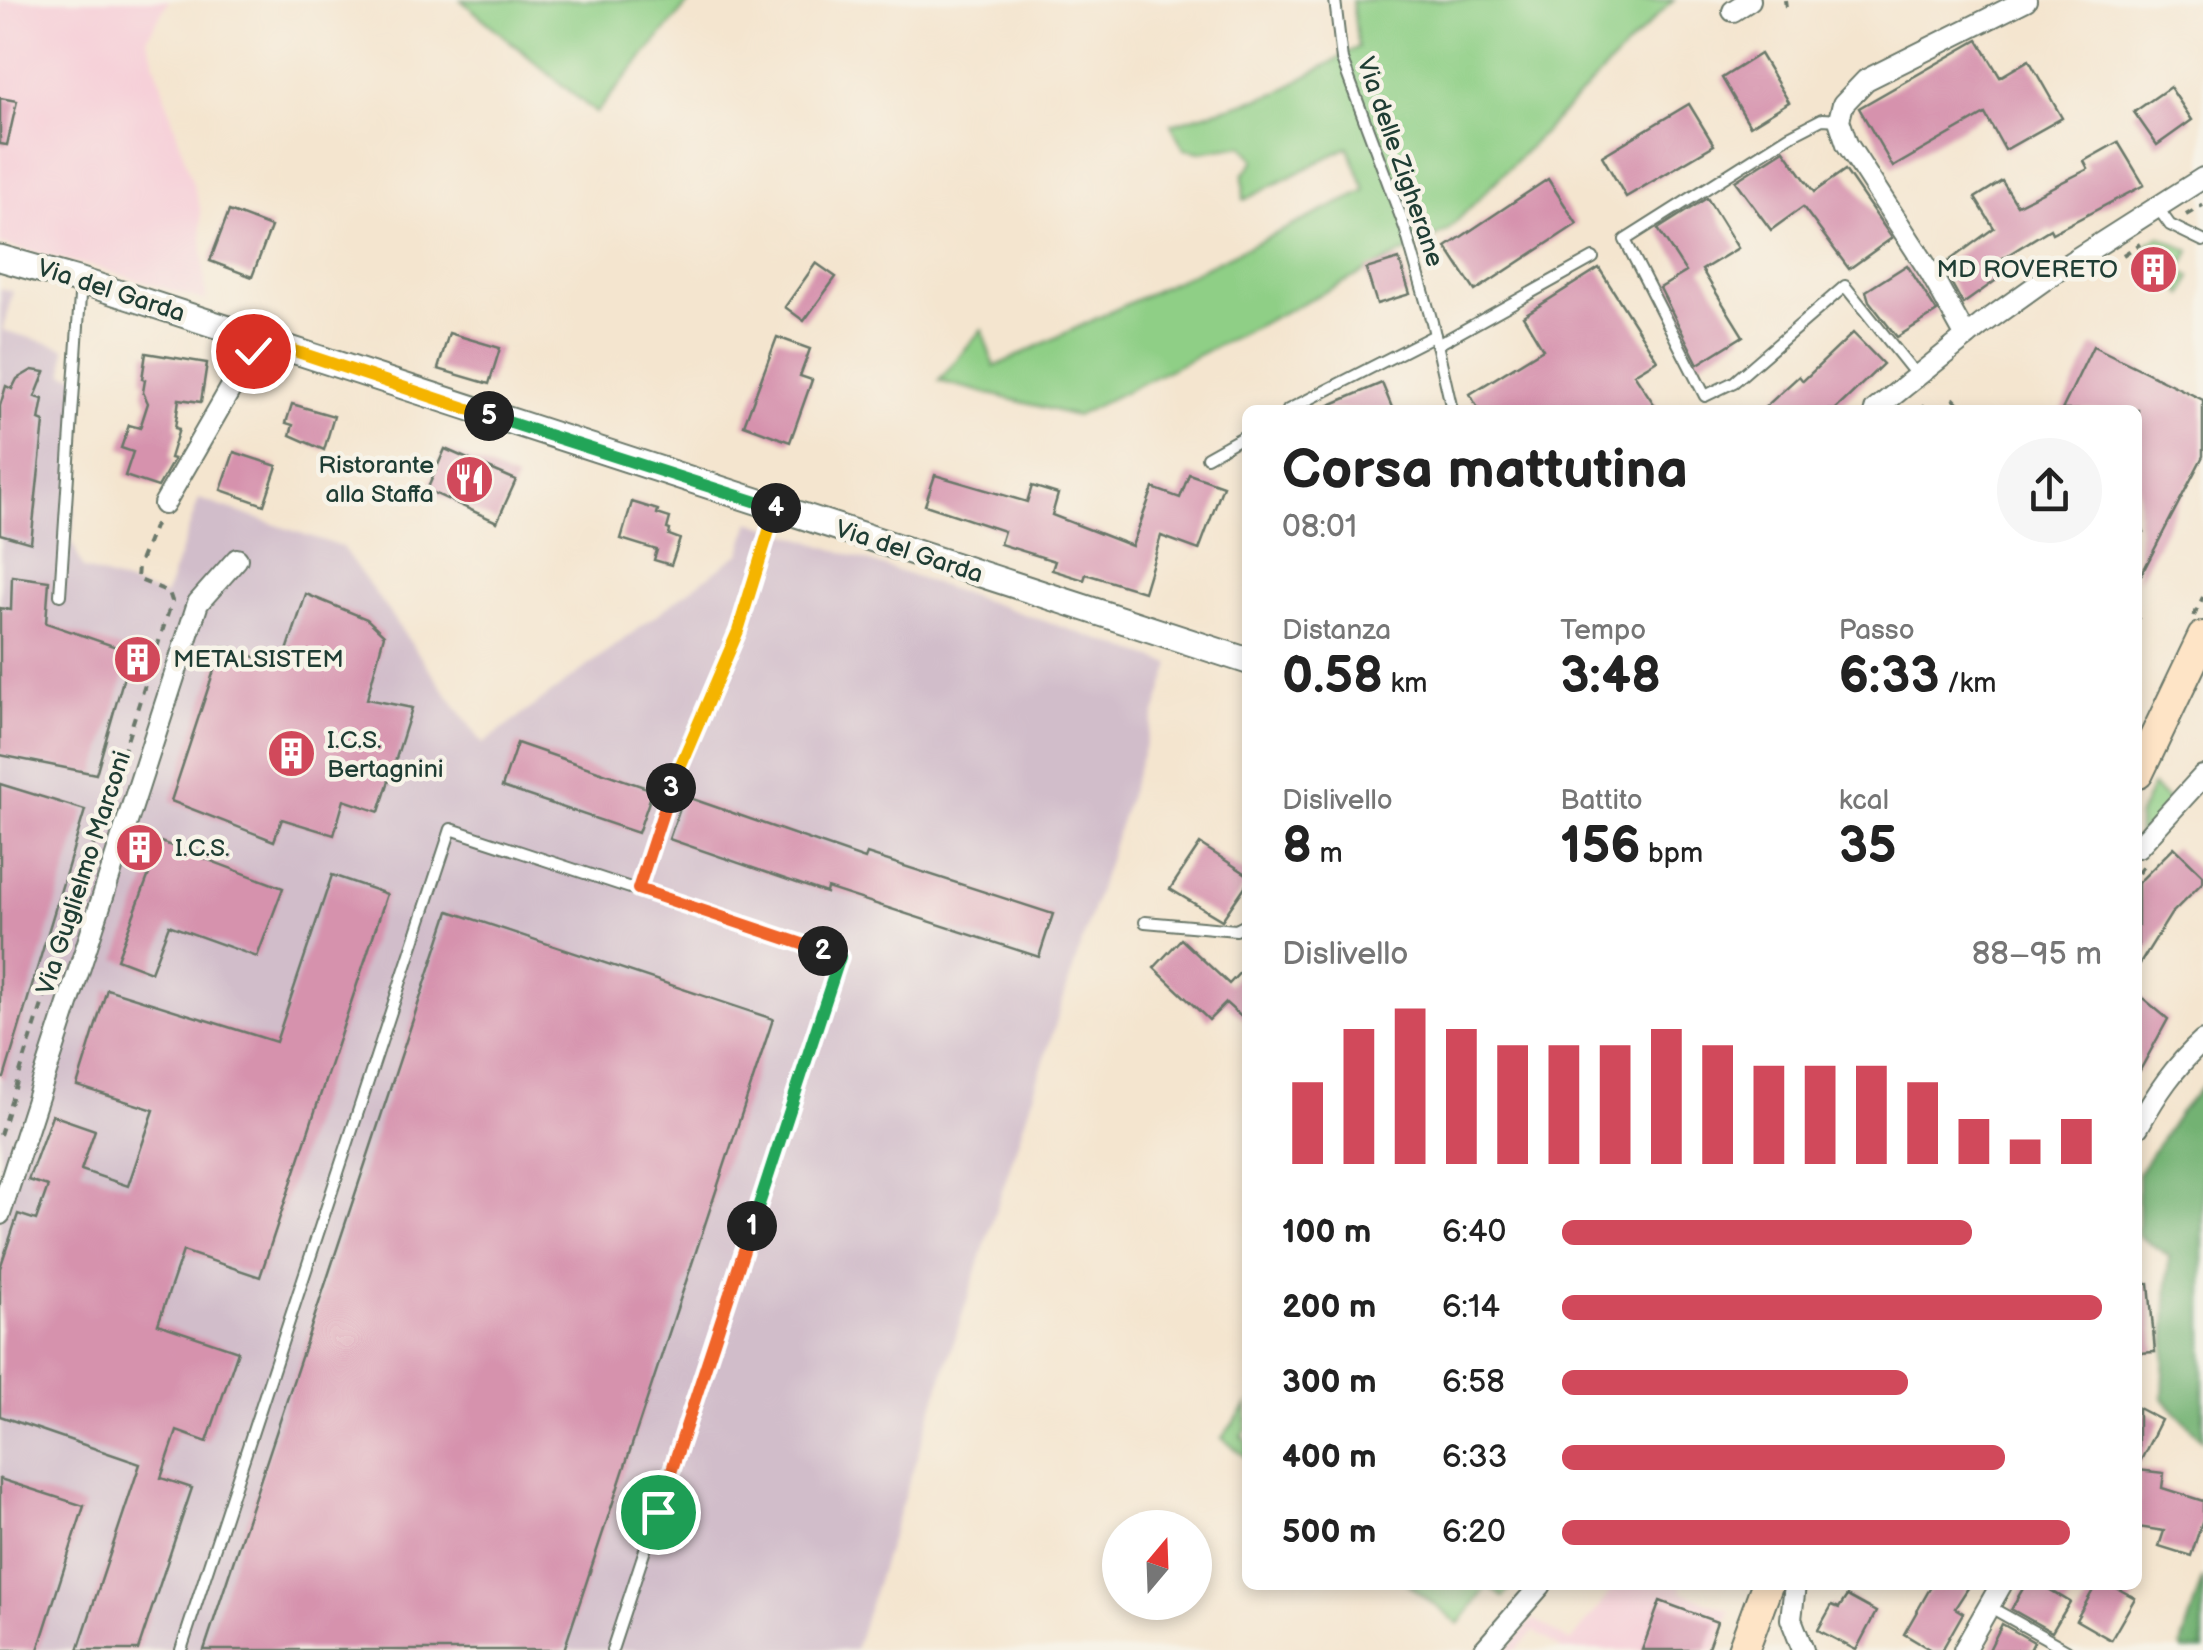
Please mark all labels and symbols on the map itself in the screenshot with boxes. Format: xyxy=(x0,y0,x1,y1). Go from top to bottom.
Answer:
street label: Via delle Zigherane xyxy=(1350,53,1450,271)
building icon: MD ROVERETO xyxy=(2127,243,2179,295)
street label: Via del Garda xyxy=(33,253,189,329)
place label: MD ROVERETO xyxy=(1936,254,2118,285)
pin xyxy=(211,309,296,394)
pin: 5 xyxy=(464,391,514,441)
place label: Ristorante alla Staffa xyxy=(318,450,434,510)
restaurant icon: Ristorante alla Staffa xyxy=(443,453,495,505)
pin: 4 xyxy=(751,483,801,533)
street label: Via del Garda xyxy=(831,514,987,590)
building icon: METALSISTEM xyxy=(112,633,164,685)
place label: METALSISTEM xyxy=(173,644,344,675)
place label: I.C.S. Bertagnini xyxy=(327,725,444,785)
building icon: I.C.S. Bertagnini xyxy=(266,728,318,780)
street label: Via Guglielmo Marconi xyxy=(30,747,138,999)
pin: 3 xyxy=(646,763,696,813)
building icon: I.C.S. xyxy=(114,822,166,874)
place label: I.C.S. xyxy=(175,833,230,864)
pin: 2 xyxy=(798,926,848,976)
pin: 1 xyxy=(727,1201,777,1251)
pin xyxy=(616,1470,701,1555)
north arrow xyxy=(1102,1510,1212,1620)

